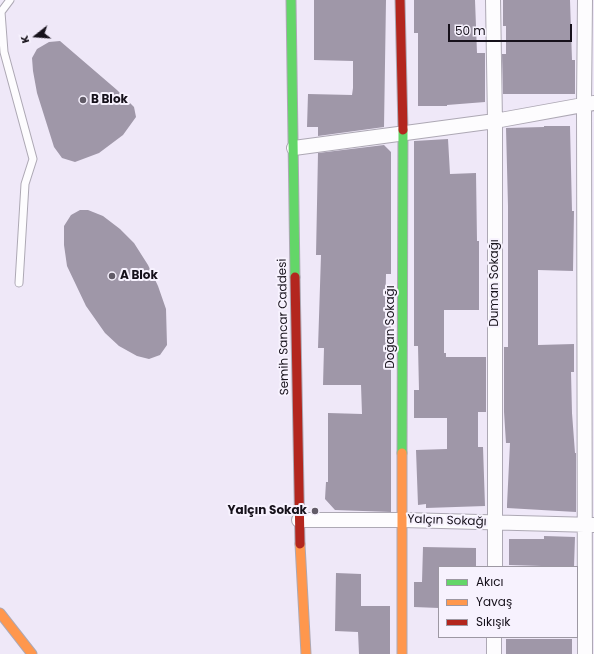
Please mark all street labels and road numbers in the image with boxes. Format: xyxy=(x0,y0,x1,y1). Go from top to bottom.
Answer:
street label: Duman Sokağı xyxy=(488,239,502,327)
street label: Semih Sancar Caddesi xyxy=(276,258,292,396)
street label: Doğan Sokağı xyxy=(384,285,398,369)
street label: Yalçın Sokağı xyxy=(407,512,487,530)

